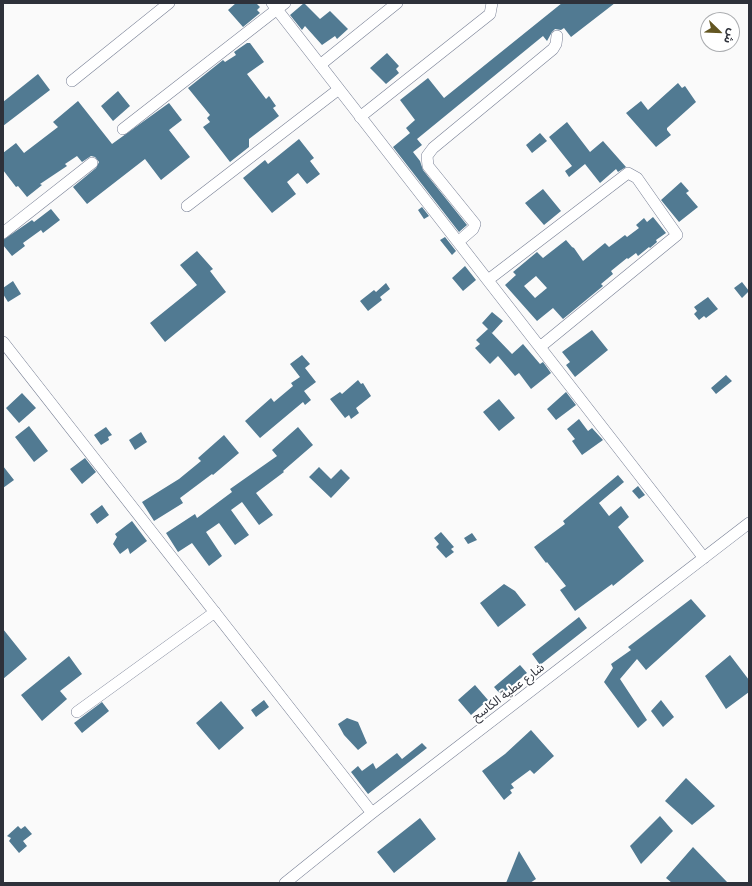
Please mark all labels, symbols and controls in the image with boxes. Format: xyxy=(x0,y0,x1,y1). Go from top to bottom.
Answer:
north arrow xyxy=(700,12,740,52)
text: ش xyxy=(722,27,740,46)
street label: شارع عطية الكاسح xyxy=(469,660,547,724)

